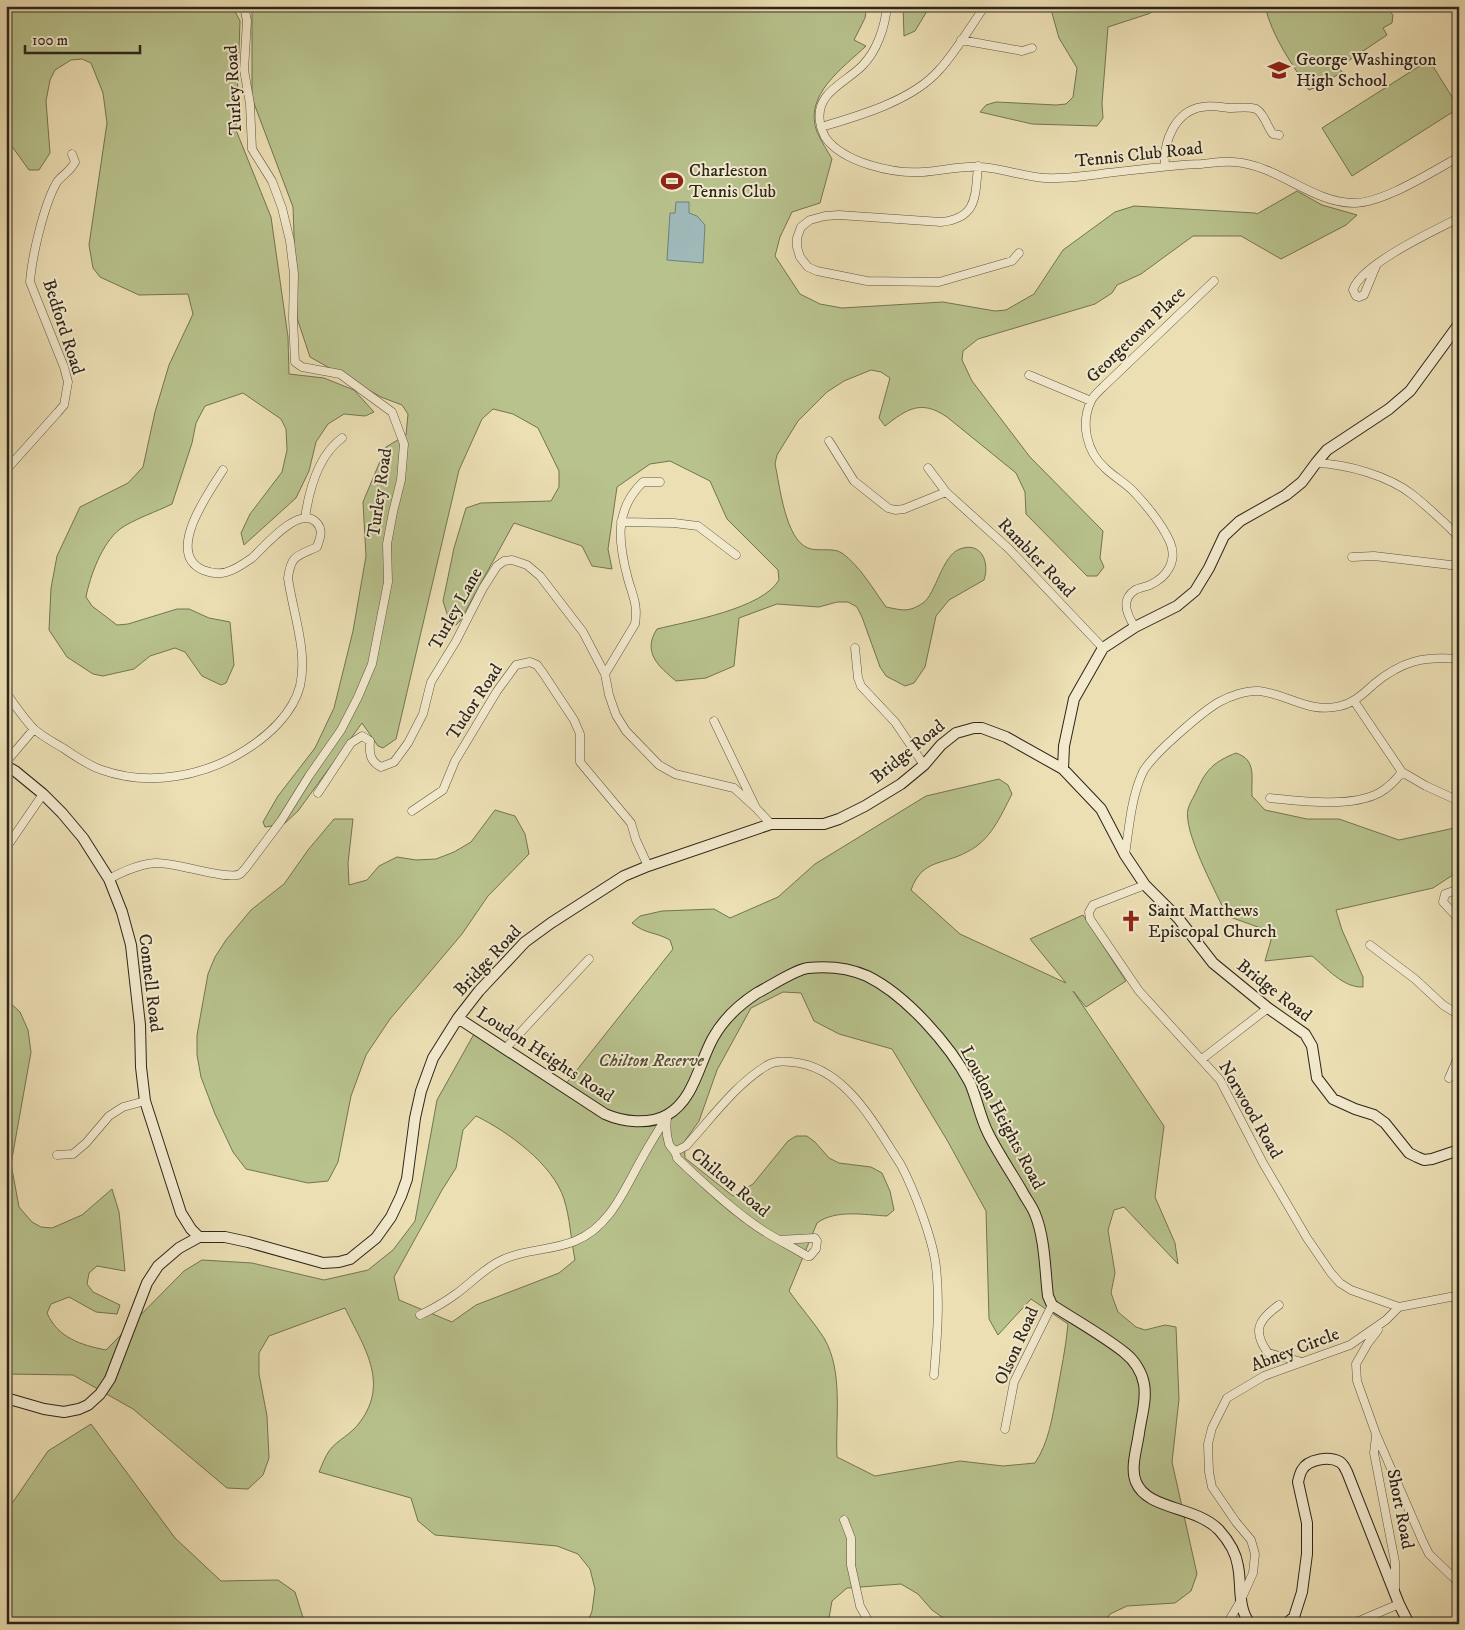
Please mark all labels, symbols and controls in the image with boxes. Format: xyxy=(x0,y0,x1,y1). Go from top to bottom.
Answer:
scale bar xyxy=(25,22,140,54)
text: 100 m xyxy=(32,31,68,50)
street label: Turley Road xyxy=(221,44,247,136)
place label: George Washington High School xyxy=(1296,49,1437,92)
school or university icon: George Washington High School xyxy=(1266,57,1292,83)
street label: Tennis Club Road xyxy=(1074,137,1204,173)
place label: Charleston Tennis Club xyxy=(689,160,776,203)
sports icon: Charleston Tennis Club xyxy=(659,168,685,194)
street label: Bedford Road xyxy=(37,277,89,377)
street label: Georgetown Place xyxy=(1082,282,1190,388)
street label: Turley Road xyxy=(363,447,397,539)
street label: Rambler Road xyxy=(993,514,1079,602)
street label: Turley Lane xyxy=(425,564,487,654)
street label: Tudor Road xyxy=(442,660,508,744)
street label: Bridge Road xyxy=(867,715,950,789)
place label: Saint Matthews Episcopal Church xyxy=(1148,900,1277,943)
church icon: Saint Matthews Episcopal Church xyxy=(1118,908,1144,934)
street label: Bridge Road xyxy=(450,921,526,1001)
street label: Connell Road xyxy=(133,933,167,1033)
street label: Bridge Road xyxy=(1232,955,1316,1027)
street label: Loudon Heights Road xyxy=(472,1002,618,1108)
street label: Loudon Heights Road xyxy=(955,1042,1049,1194)
park label: Chilton Reserve xyxy=(598,1050,705,1072)
street label: Norwood Road xyxy=(1213,1057,1287,1163)
street label: Chilton Road xyxy=(686,1144,774,1222)
street label: Olson Road xyxy=(990,1303,1044,1389)
street label: Abney Circle xyxy=(1248,1323,1342,1377)
street label: Short Road xyxy=(1381,1467,1419,1551)

